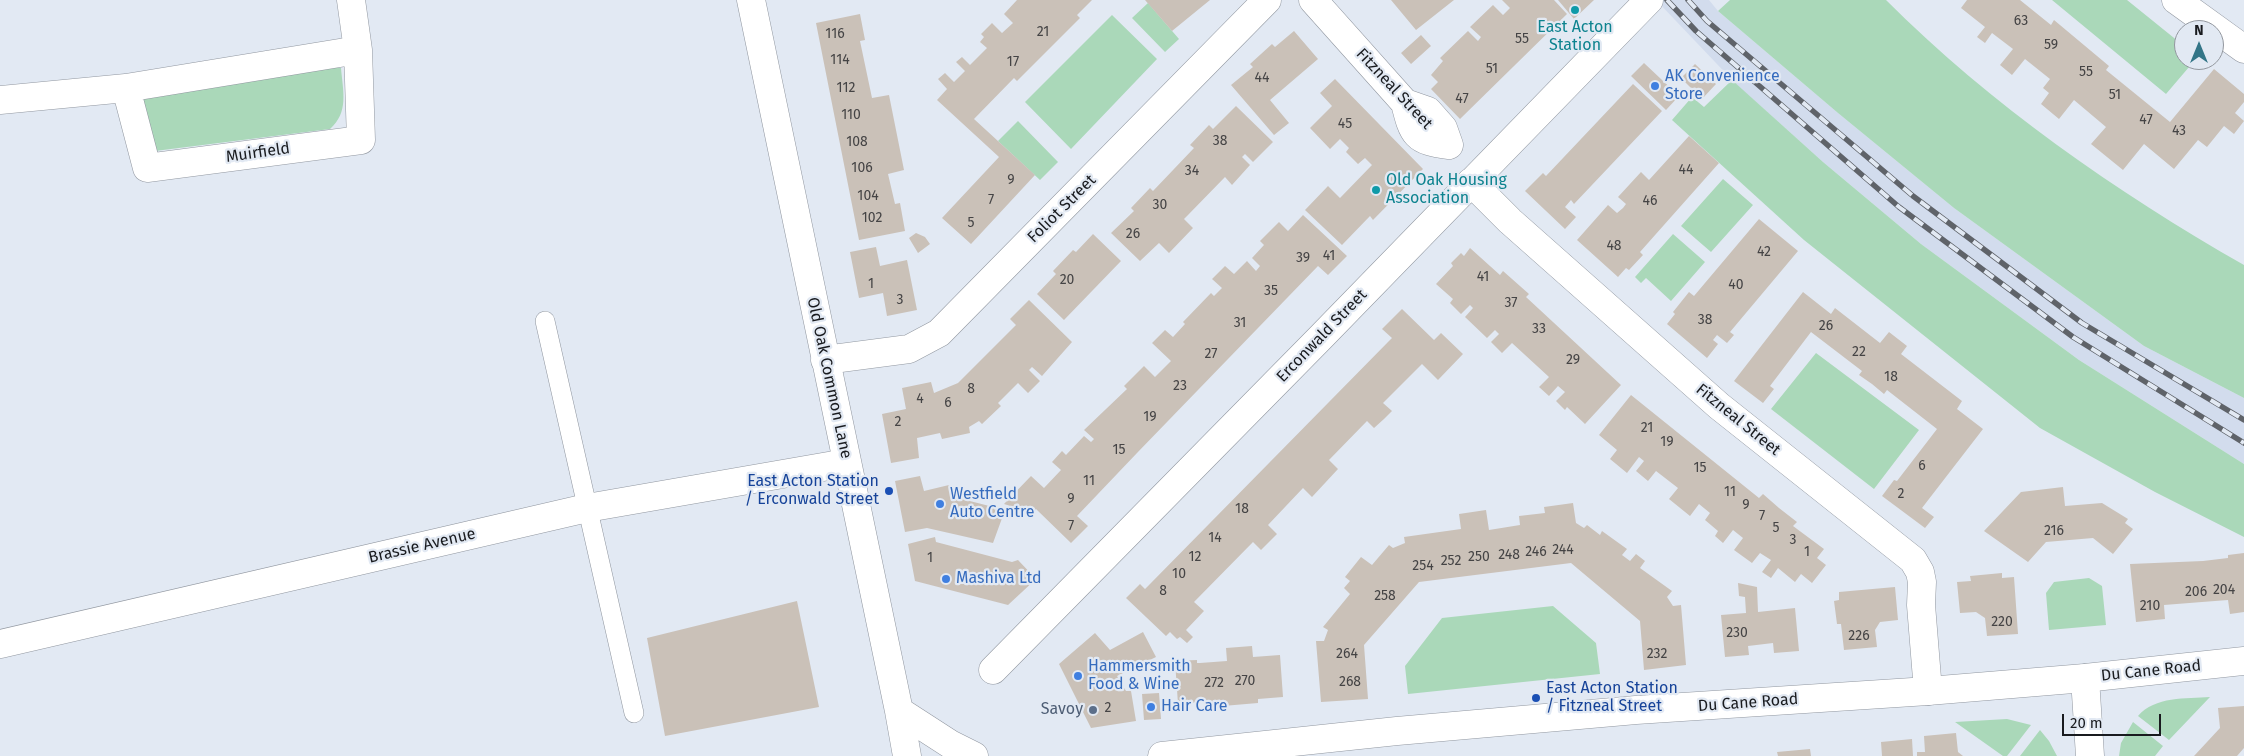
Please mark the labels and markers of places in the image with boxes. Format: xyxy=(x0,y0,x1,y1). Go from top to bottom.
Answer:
marker: East Acton Station xyxy=(1569,4,1581,16)
place label: East Acton Station xyxy=(1537,18,1613,56)
place label: AK Convenience Store xyxy=(1665,67,1780,105)
marker: AK Convenience Store xyxy=(1649,80,1661,92)
place label: Old Oak Housing Association xyxy=(1386,171,1507,209)
marker: Old Oak Housing Association xyxy=(1370,184,1382,196)
place label: East Acton Station / Erconwald Street xyxy=(745,472,879,510)
marker: East Acton Station / Erconwald Street xyxy=(883,485,895,497)
place label: Westfield Auto Centre xyxy=(950,485,1035,523)
marker: Westfield Auto Centre xyxy=(934,498,946,510)
place label: Mashiva Ltd xyxy=(956,569,1042,589)
marker: Mashiva Ltd xyxy=(940,573,952,585)
place label: Hammersmith Food & Wine xyxy=(1088,657,1191,695)
marker: Hammersmith Food & Wine xyxy=(1072,670,1084,682)
place label: East Acton Station / Fitzneal Street xyxy=(1546,679,1678,717)
marker: East Acton Station / Fitzneal Street xyxy=(1530,692,1542,704)
place label: Hair Care xyxy=(1161,697,1227,717)
place label: Savoy xyxy=(1041,700,1083,720)
marker: Hair Care xyxy=(1145,701,1157,713)
marker: Savoy xyxy=(1087,704,1099,716)

